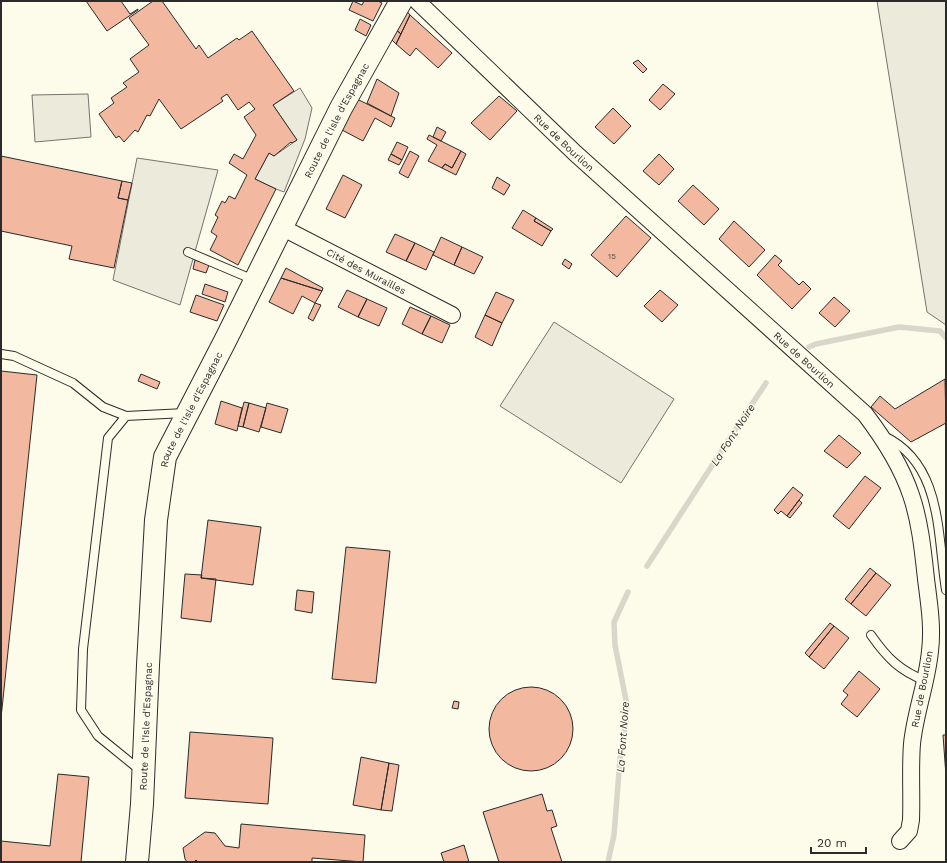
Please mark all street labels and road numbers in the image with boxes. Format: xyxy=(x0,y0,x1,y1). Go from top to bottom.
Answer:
street label: Route de l'Isle d'Espagnac xyxy=(302,60,371,180)
street label: Rue de Bourlion xyxy=(532,111,596,173)
street label: Cité des Murailles xyxy=(325,246,408,296)
street label: Rue de Bourlion xyxy=(772,329,837,390)
street label: Route de l'Isle d'Espagnac xyxy=(158,349,224,468)
street label: Rue de Bourlion xyxy=(909,650,935,728)
street label: Route de l'Isle d'Espagnac xyxy=(137,662,154,791)

